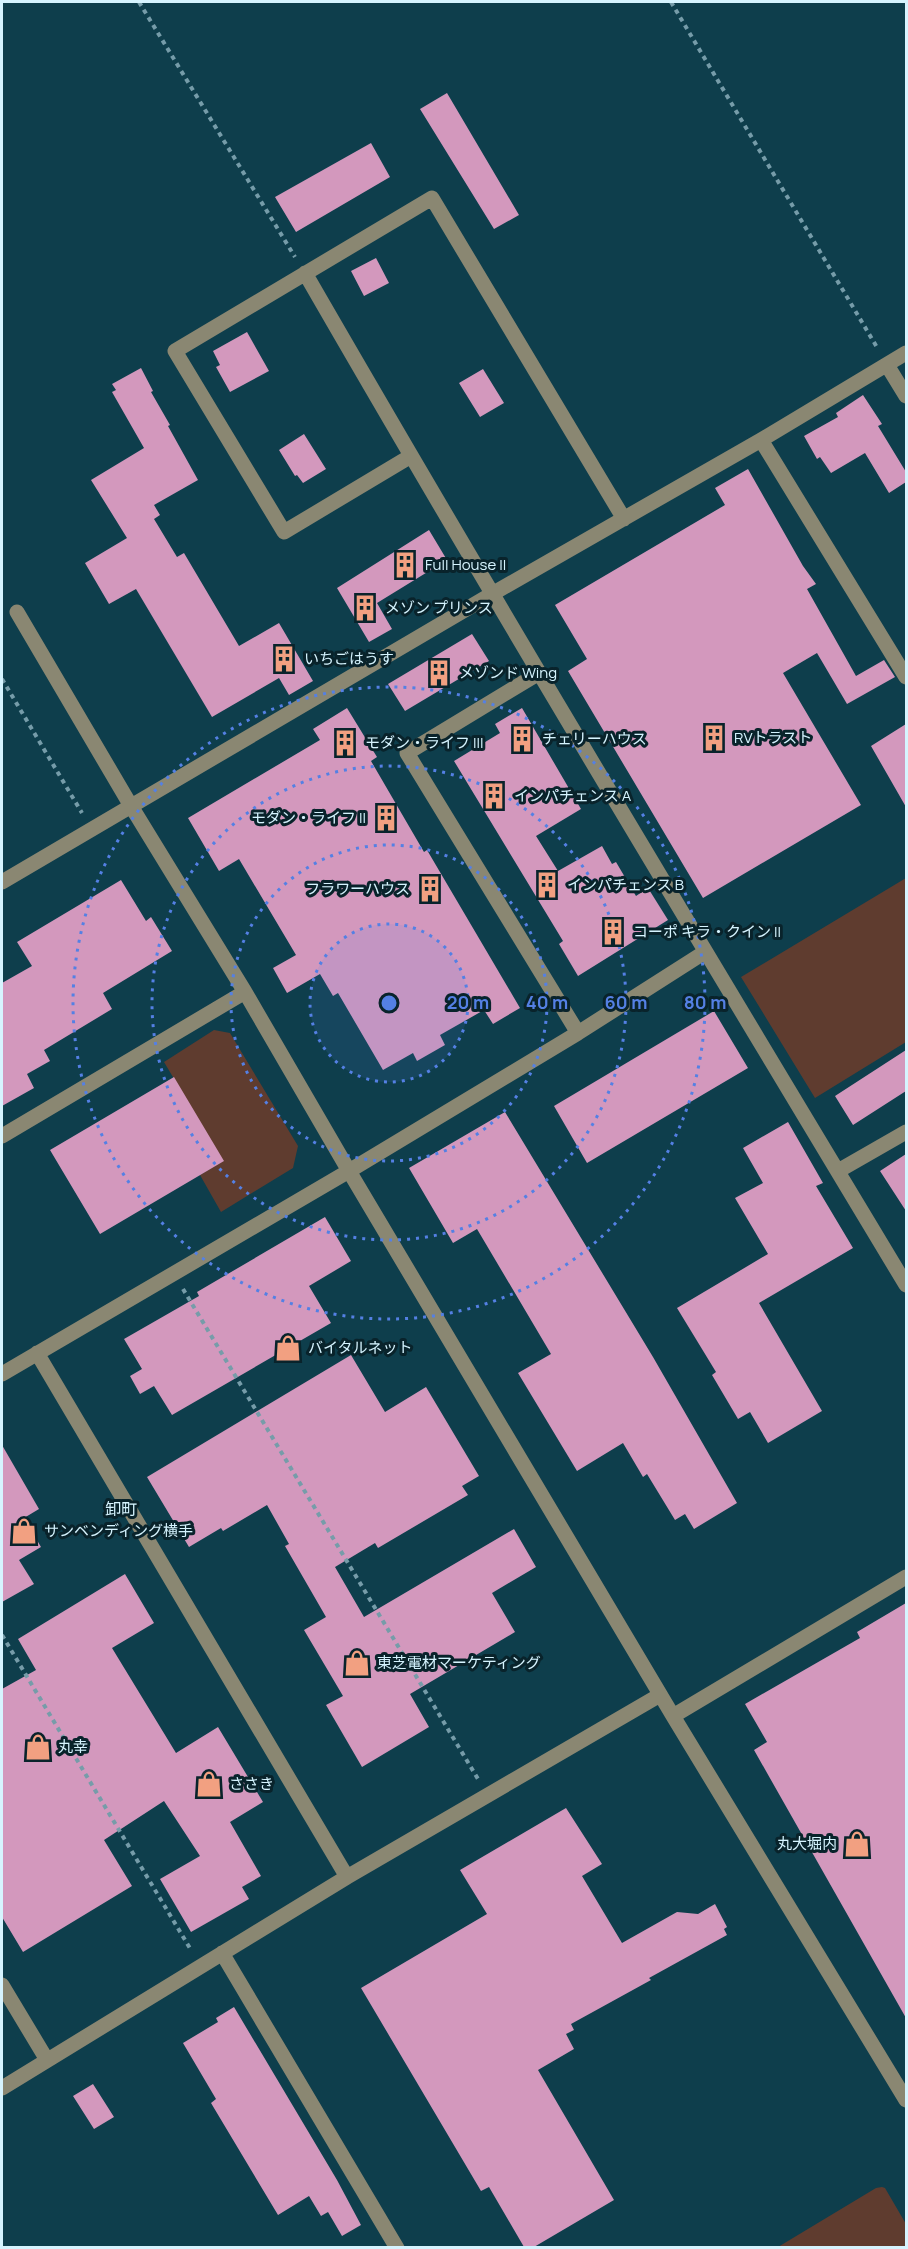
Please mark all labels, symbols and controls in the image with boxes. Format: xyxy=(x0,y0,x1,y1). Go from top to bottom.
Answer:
building icon: Full House II xyxy=(390,550,420,580)
place label: Full House II xyxy=(425,554,506,575)
building icon: メゾン プリンス xyxy=(350,593,380,623)
place label: メゾン プリンス xyxy=(385,597,493,618)
building icon: いちごはうす xyxy=(269,644,299,674)
place label: いちごはうす xyxy=(304,648,394,669)
building icon: メゾンド Wing xyxy=(424,658,454,688)
place label: メゾンド Wing xyxy=(459,662,557,683)
building icon: RVトラスト xyxy=(699,723,729,753)
building icon: チェリーハウス xyxy=(507,724,537,754)
place label: RVトラスト xyxy=(734,727,812,748)
building icon: モダン・ライフ III xyxy=(330,728,360,758)
place label: チェリーハウス xyxy=(542,728,647,749)
place label: モダン・ライフ III xyxy=(365,732,484,753)
building icon: インパチェンス A xyxy=(479,781,509,811)
place label: インパチェンス A xyxy=(514,785,632,806)
building icon: モダン・ライフ II xyxy=(371,803,401,833)
place label: モダン・ライフ II xyxy=(251,807,366,828)
building icon: インパチェンス B xyxy=(532,870,562,900)
building icon: フラワーハウス xyxy=(415,874,445,904)
place label: インパチェンス B xyxy=(567,874,684,895)
place label: フラワーハウス xyxy=(305,878,410,899)
building icon: コーポ キラ・クイン II xyxy=(598,917,628,947)
place label: コーポ キラ・クイン II xyxy=(633,921,781,942)
text: 20 m xyxy=(447,990,489,1014)
text: 40 m xyxy=(526,990,568,1014)
text: 60 m xyxy=(605,990,647,1014)
text: 80 m xyxy=(684,990,726,1014)
centre of rings xyxy=(379,993,399,1013)
shop icon: バイタルネット xyxy=(273,1333,303,1363)
place label: バイタルネット xyxy=(308,1337,412,1358)
district label: 卸町 xyxy=(105,1498,137,1520)
shop icon: サンベンディング横手 xyxy=(9,1516,39,1546)
place label: サンベンディング横手 xyxy=(44,1520,193,1541)
shop icon: 東芝電材マーケティング xyxy=(342,1648,372,1678)
place label: 東芝電材マーケティング xyxy=(377,1652,541,1673)
shop icon: 丸幸 xyxy=(23,1732,53,1762)
place label: 丸幸 xyxy=(58,1736,88,1757)
shop icon: ささき xyxy=(194,1769,224,1799)
place label: ささき xyxy=(229,1773,274,1794)
shop icon: 丸大堀内 xyxy=(842,1829,872,1859)
place label: 丸大堀内 xyxy=(777,1833,837,1854)

